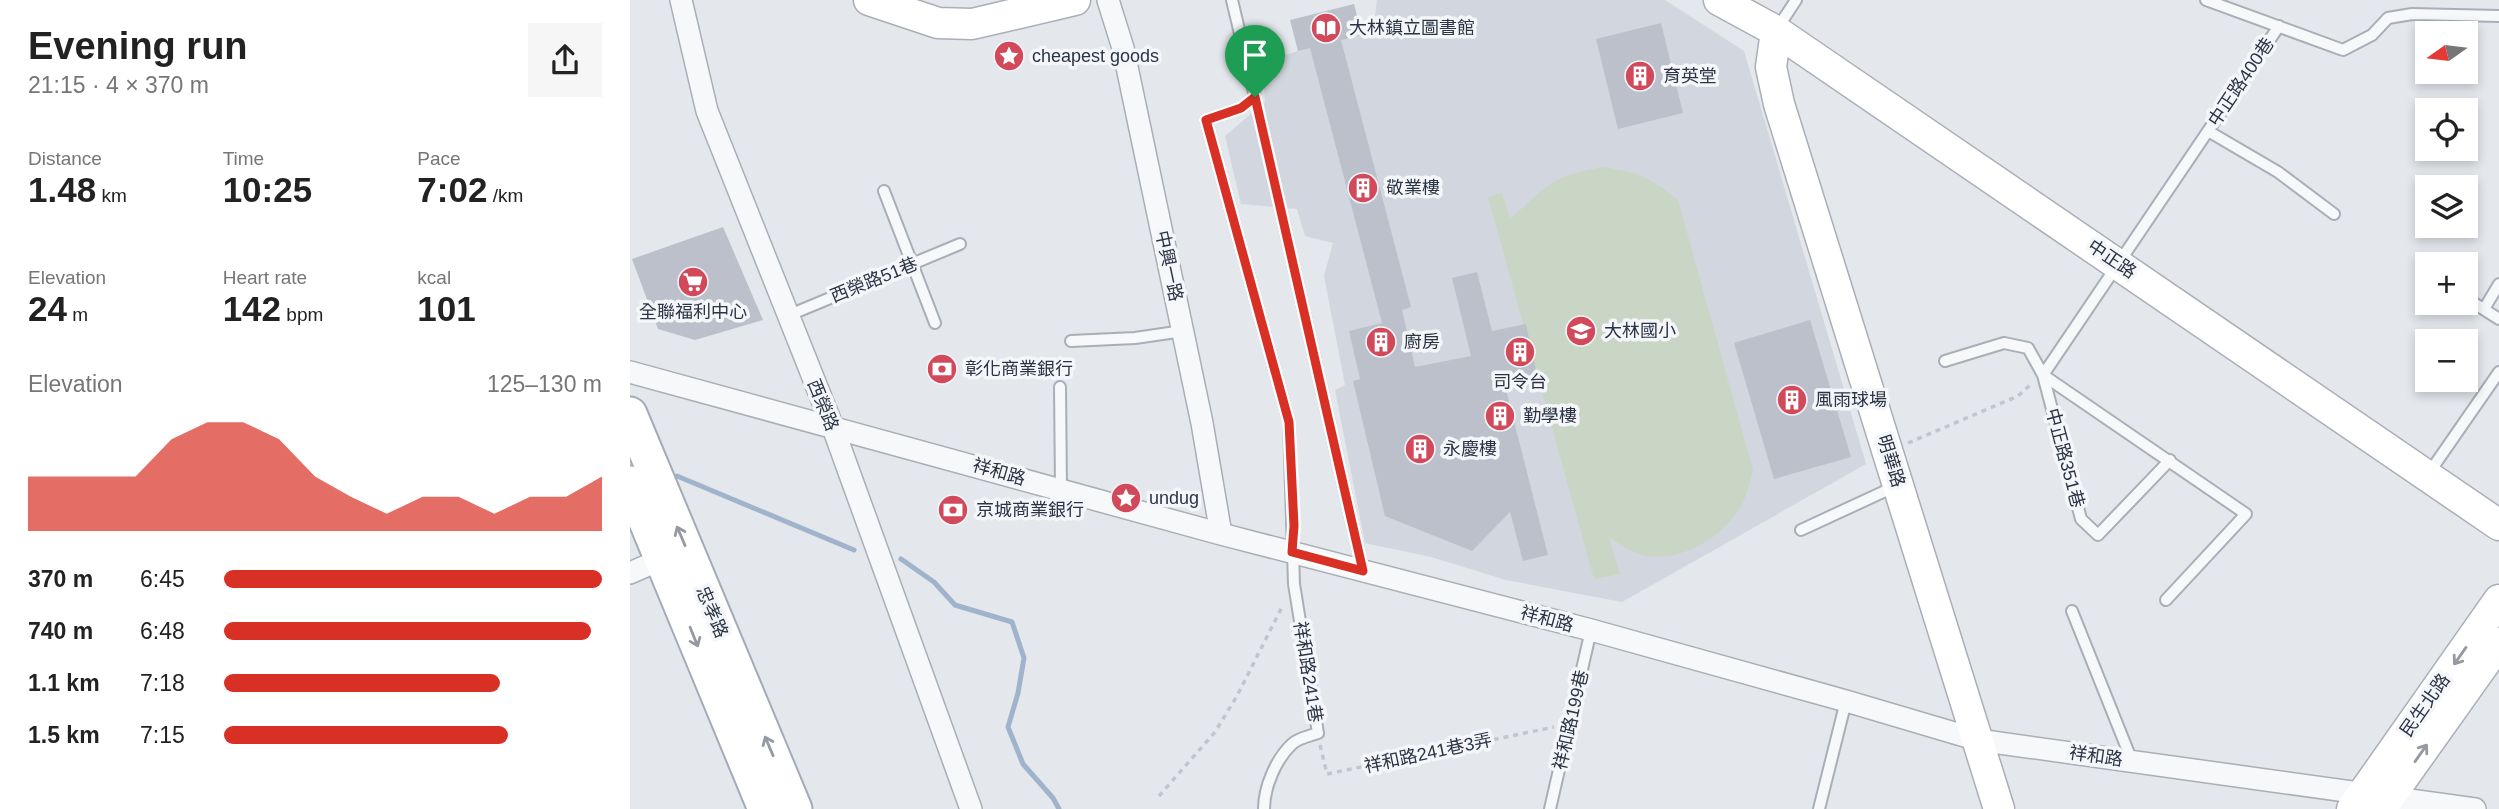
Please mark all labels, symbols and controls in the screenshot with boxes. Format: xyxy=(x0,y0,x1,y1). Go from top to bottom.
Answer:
library icon: 大林鎮立圖書館 xyxy=(1309,11,1343,45)
place label: 大林鎮立圖書館 xyxy=(1349,18,1475,38)
north arrow xyxy=(2415,21,2478,84)
map controls xyxy=(2415,21,2478,392)
button: share xyxy=(528,23,602,97)
text: Evening run xyxy=(28,25,248,67)
pin xyxy=(1225,25,1285,97)
street label: 中正路400巷 xyxy=(2204,34,2278,130)
icon: arrive xyxy=(1236,36,1274,74)
place icon: cheapest goods xyxy=(992,39,1026,73)
place label: cheapest goods xyxy=(1032,46,1159,66)
building icon: 育英堂 xyxy=(1623,59,1657,93)
place label: 育英堂 xyxy=(1663,66,1717,86)
text: 21:15 · 4 × 370 m xyxy=(28,72,209,98)
button: locate xyxy=(2415,98,2478,161)
text: Distance xyxy=(28,148,102,169)
text: Time xyxy=(223,148,264,169)
text: Pace xyxy=(417,148,461,169)
text: 1.48 xyxy=(28,170,96,209)
text: 10:25 xyxy=(223,170,312,209)
text: 7:02 xyxy=(417,170,487,209)
building icon: 敬業樓 xyxy=(1346,171,1380,205)
button: layers xyxy=(2415,175,2478,238)
place label: 敬業樓 xyxy=(1386,178,1440,198)
text: km xyxy=(96,185,127,206)
text: /km xyxy=(487,185,523,206)
street label: 中興一路 xyxy=(1152,229,1186,303)
street label: 中正路 xyxy=(2084,236,2140,282)
button: + xyxy=(2415,252,2478,315)
street label: 西榮路51巷 xyxy=(828,253,920,307)
supermarket icon: 全聯福利中心 xyxy=(676,265,710,299)
text: Elevation xyxy=(28,267,106,288)
text: Heart rate xyxy=(223,267,307,288)
text: kcal xyxy=(417,267,451,288)
text: 24 xyxy=(28,289,67,328)
text: 142 xyxy=(223,289,281,328)
text: 101 xyxy=(417,289,476,328)
place label: 全聯福利中心 xyxy=(639,302,747,322)
text: m xyxy=(67,304,88,325)
text: bpm xyxy=(281,304,323,325)
school or university icon: 大林國小 xyxy=(1564,314,1598,348)
place label: 大林國小 xyxy=(1604,321,1676,341)
building icon: 廚房 xyxy=(1364,325,1398,359)
button: − xyxy=(2415,329,2478,392)
place label: 廚房 xyxy=(1404,332,1440,352)
building icon: 司令台 xyxy=(1503,335,1537,369)
bank icon: 彰化商業銀行 xyxy=(925,352,959,386)
place label: 彰化商業銀行 xyxy=(965,359,1073,379)
text: Elevation xyxy=(28,371,123,397)
text: 125–130 m xyxy=(487,371,602,397)
place label: 司令台 xyxy=(1493,372,1547,392)
street label: 西榮路 xyxy=(804,376,842,434)
building icon: 風雨球場 xyxy=(1775,383,1809,417)
place label: 風雨球場 xyxy=(1815,390,1887,410)
building icon: 勤學樓 xyxy=(1483,399,1517,433)
place label: 勤學樓 xyxy=(1523,406,1577,426)
street label: 中正路351巷 xyxy=(2042,406,2088,510)
building icon: 永慶樓 xyxy=(1403,432,1437,466)
street label: 明華路 xyxy=(1874,432,1908,490)
place label: 永慶樓 xyxy=(1443,439,1497,459)
street label: 祥和路 xyxy=(970,455,1028,489)
place icon: undug xyxy=(1109,481,1143,515)
place label: undug xyxy=(1149,488,1199,508)
bank icon: 京城商業銀行 xyxy=(936,493,970,527)
place label: 京城商業銀行 xyxy=(976,500,1084,520)
one-way arrow xyxy=(674,526,687,547)
text: 370 m xyxy=(28,566,93,592)
text: 6:45 xyxy=(140,566,185,592)
street label: 忠孝路 xyxy=(692,583,732,641)
street label: 祥和路 xyxy=(1518,602,1576,636)
text: 740 m xyxy=(28,618,93,644)
text: 6:48 xyxy=(140,618,185,644)
street label: 祥和路241巷 xyxy=(1290,620,1326,724)
one-way arrow xyxy=(688,625,701,647)
one-way arrow xyxy=(2453,646,2467,665)
street label: 祥和路199巷 xyxy=(1550,668,1592,772)
text: 1.1 km xyxy=(28,670,100,696)
text: 7:18 xyxy=(140,670,185,696)
street label: 民生北路 xyxy=(2396,670,2454,740)
text: 1.5 km xyxy=(28,722,100,748)
text: 7:15 xyxy=(140,722,185,748)
street label: 祥和路241巷3弄 xyxy=(1362,730,1494,776)
one-way arrow xyxy=(761,736,774,757)
street label: 祥和路 xyxy=(2068,742,2124,770)
one-way arrow xyxy=(2414,744,2428,763)

